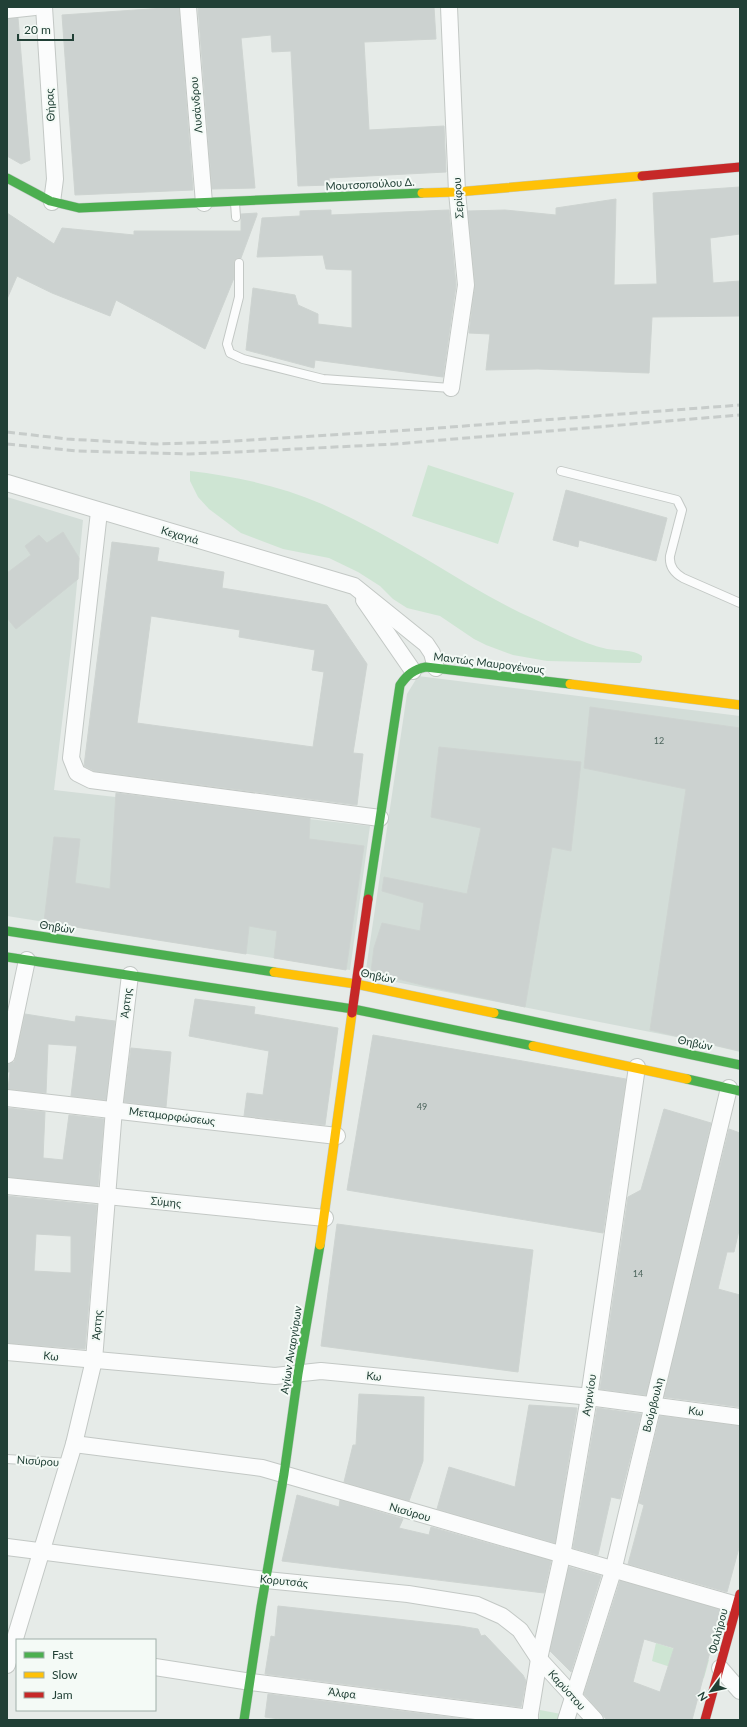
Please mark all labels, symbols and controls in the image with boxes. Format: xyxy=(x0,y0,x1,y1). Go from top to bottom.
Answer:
scale bar xyxy=(18,16,73,42)
text: 20 m xyxy=(24,22,51,37)
street label: Λυσάνδρου xyxy=(187,76,204,134)
street label: Θήρας xyxy=(42,88,57,122)
street label: Μουτσοπούλου Δ. xyxy=(325,175,415,192)
street label: Σερίφου xyxy=(450,177,465,219)
street label: Κεχαγιά xyxy=(160,523,201,546)
street label: Μαντώς Μαυρογένους xyxy=(433,649,545,676)
house number: 12 xyxy=(654,735,664,746)
street label: Θηβών xyxy=(39,917,76,936)
street label: Θηβών xyxy=(359,965,397,986)
street label: Άρτης xyxy=(117,987,134,1019)
street label: Θηβών xyxy=(676,1032,714,1053)
house number: 49 xyxy=(417,1101,427,1112)
street label: Μεταμορφώσεως xyxy=(128,1104,216,1127)
street label: Σύμης xyxy=(150,1193,182,1210)
house number: 14 xyxy=(633,1268,643,1279)
street label: Αγίων Αναργύρων xyxy=(277,1304,304,1395)
street label: Άρτης xyxy=(89,1309,104,1341)
street label: Κω xyxy=(43,1348,59,1363)
street label: Κω xyxy=(366,1368,382,1383)
street label: Αγρινίου xyxy=(579,1373,598,1417)
street label: Βούρβουλη xyxy=(639,1376,666,1434)
street label: Κω xyxy=(688,1403,705,1418)
street label: Νισύρου xyxy=(16,1453,60,1468)
street label: Νισύρου xyxy=(388,1499,432,1524)
street label: Κορυτσάς xyxy=(259,1572,309,1590)
street label: Φαλήρου xyxy=(705,1607,730,1655)
legend xyxy=(16,1639,156,1711)
text: Fast xyxy=(52,1647,74,1662)
text: Slow xyxy=(52,1667,78,1682)
street label: Καρύστου xyxy=(546,1667,589,1712)
north arrow xyxy=(691,1671,731,1711)
street label: Άλφα xyxy=(327,1684,357,1701)
text: Jam xyxy=(52,1687,73,1702)
text: N xyxy=(694,1690,710,1704)

